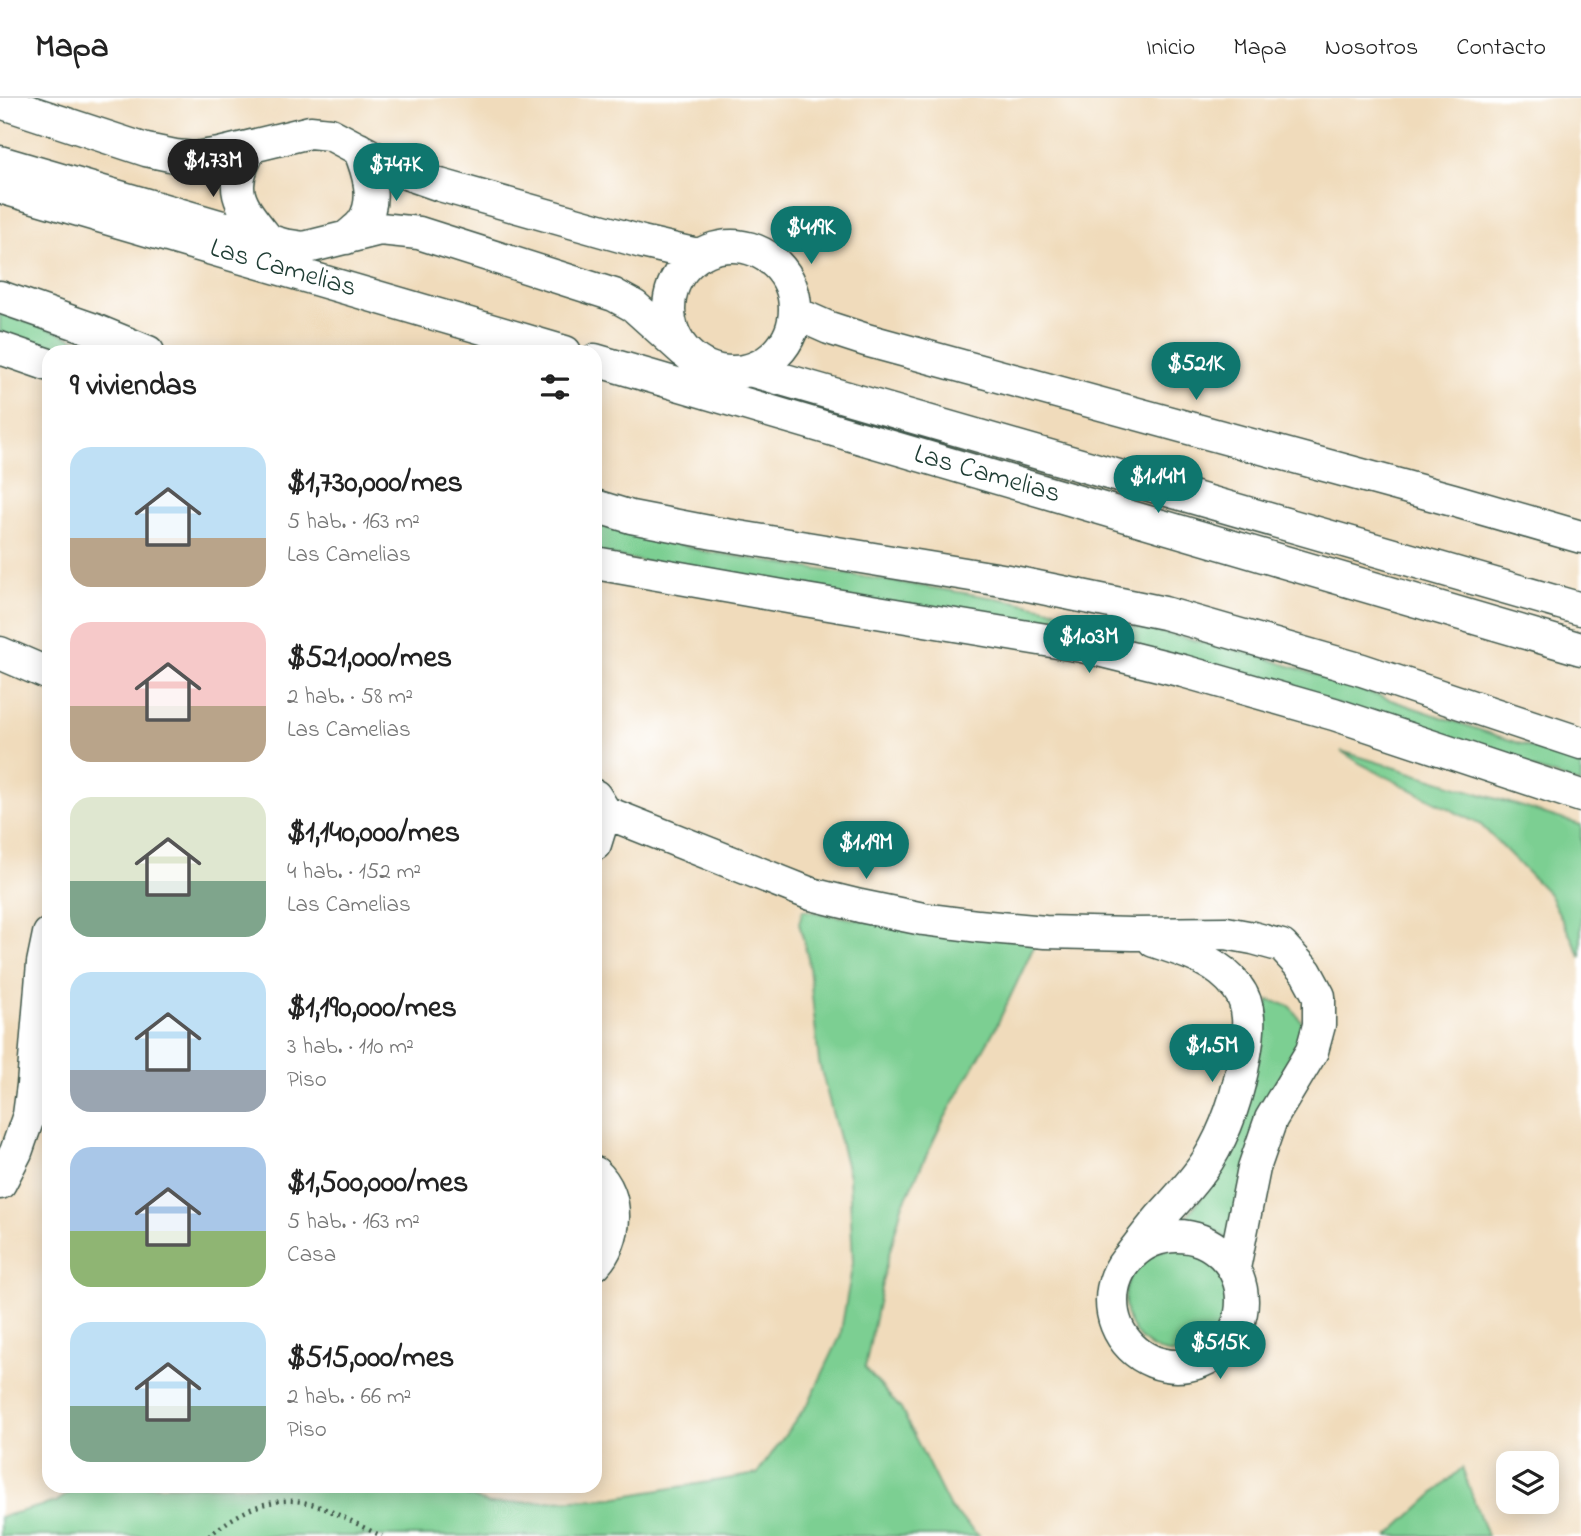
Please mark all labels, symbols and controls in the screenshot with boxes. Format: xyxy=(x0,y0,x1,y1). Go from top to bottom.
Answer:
text: Mapa xyxy=(35,24,109,72)
text: Inicio xyxy=(1146,31,1195,66)
text: Mapa xyxy=(1233,31,1287,66)
text: Nosotros xyxy=(1325,31,1418,66)
text: Contacto xyxy=(1456,31,1546,66)
pin: $1.73M xyxy=(156,140,270,199)
pin: $747K xyxy=(347,144,445,203)
text: $1.73M xyxy=(184,145,242,178)
text: $747K xyxy=(369,149,423,182)
pin: $419K xyxy=(762,206,860,266)
text: $419K xyxy=(787,212,835,245)
street label: Las Camelias xyxy=(205,229,361,309)
pin: $521K xyxy=(1147,342,1245,402)
text: $521K xyxy=(1168,348,1224,381)
text: 9 viviendas xyxy=(70,365,197,409)
icon: filters xyxy=(536,368,574,406)
street label: Las Camelias xyxy=(909,435,1065,515)
pin: $1.14M xyxy=(1101,456,1215,515)
text: $1.14M xyxy=(1130,461,1186,494)
text: $1,730,000/mes xyxy=(287,462,463,506)
icon: home xyxy=(126,475,210,559)
text: 5 hab. · 163 m² xyxy=(287,506,420,539)
text: Las Camelias xyxy=(287,539,411,572)
pin: $1.03M xyxy=(1032,616,1146,675)
text: $1.03M xyxy=(1059,621,1119,654)
text: $521,000/mes xyxy=(287,637,452,681)
icon: home xyxy=(126,650,210,734)
text: 2 hab. · 58 m² xyxy=(287,681,413,714)
text: Las Camelias xyxy=(287,714,411,747)
text: $1,140,000/mes xyxy=(287,812,460,856)
pin: $1.19M xyxy=(809,822,923,881)
icon: home xyxy=(126,825,210,909)
text: $1.19M xyxy=(839,827,893,860)
text: 4 hab. · 152 m² xyxy=(287,856,421,889)
text: Las Camelias xyxy=(287,889,411,922)
text: $1,190,000/mes xyxy=(287,987,457,1031)
icon: home xyxy=(126,1000,210,1084)
pin: $1.5M xyxy=(1163,1024,1261,1084)
text: $1.5M xyxy=(1185,1030,1239,1063)
text: 3 hab. · 110 m² xyxy=(287,1031,414,1064)
text: Piso xyxy=(287,1064,327,1097)
text: $1,500,000/mes xyxy=(287,1162,468,1206)
icon: home xyxy=(126,1175,210,1259)
text: 5 hab. · 163 m² xyxy=(287,1206,420,1239)
text: Casa xyxy=(287,1239,336,1272)
pin: $515K xyxy=(1171,1322,1269,1381)
text: $515K xyxy=(1191,1327,1249,1360)
text: $515,000/mes xyxy=(287,1337,454,1381)
icon: home xyxy=(126,1350,210,1434)
text: 2 hab. · 66 m² xyxy=(287,1381,411,1414)
text: Piso xyxy=(287,1414,327,1447)
map controls xyxy=(1496,1451,1559,1514)
button: layers xyxy=(1496,1451,1559,1514)

